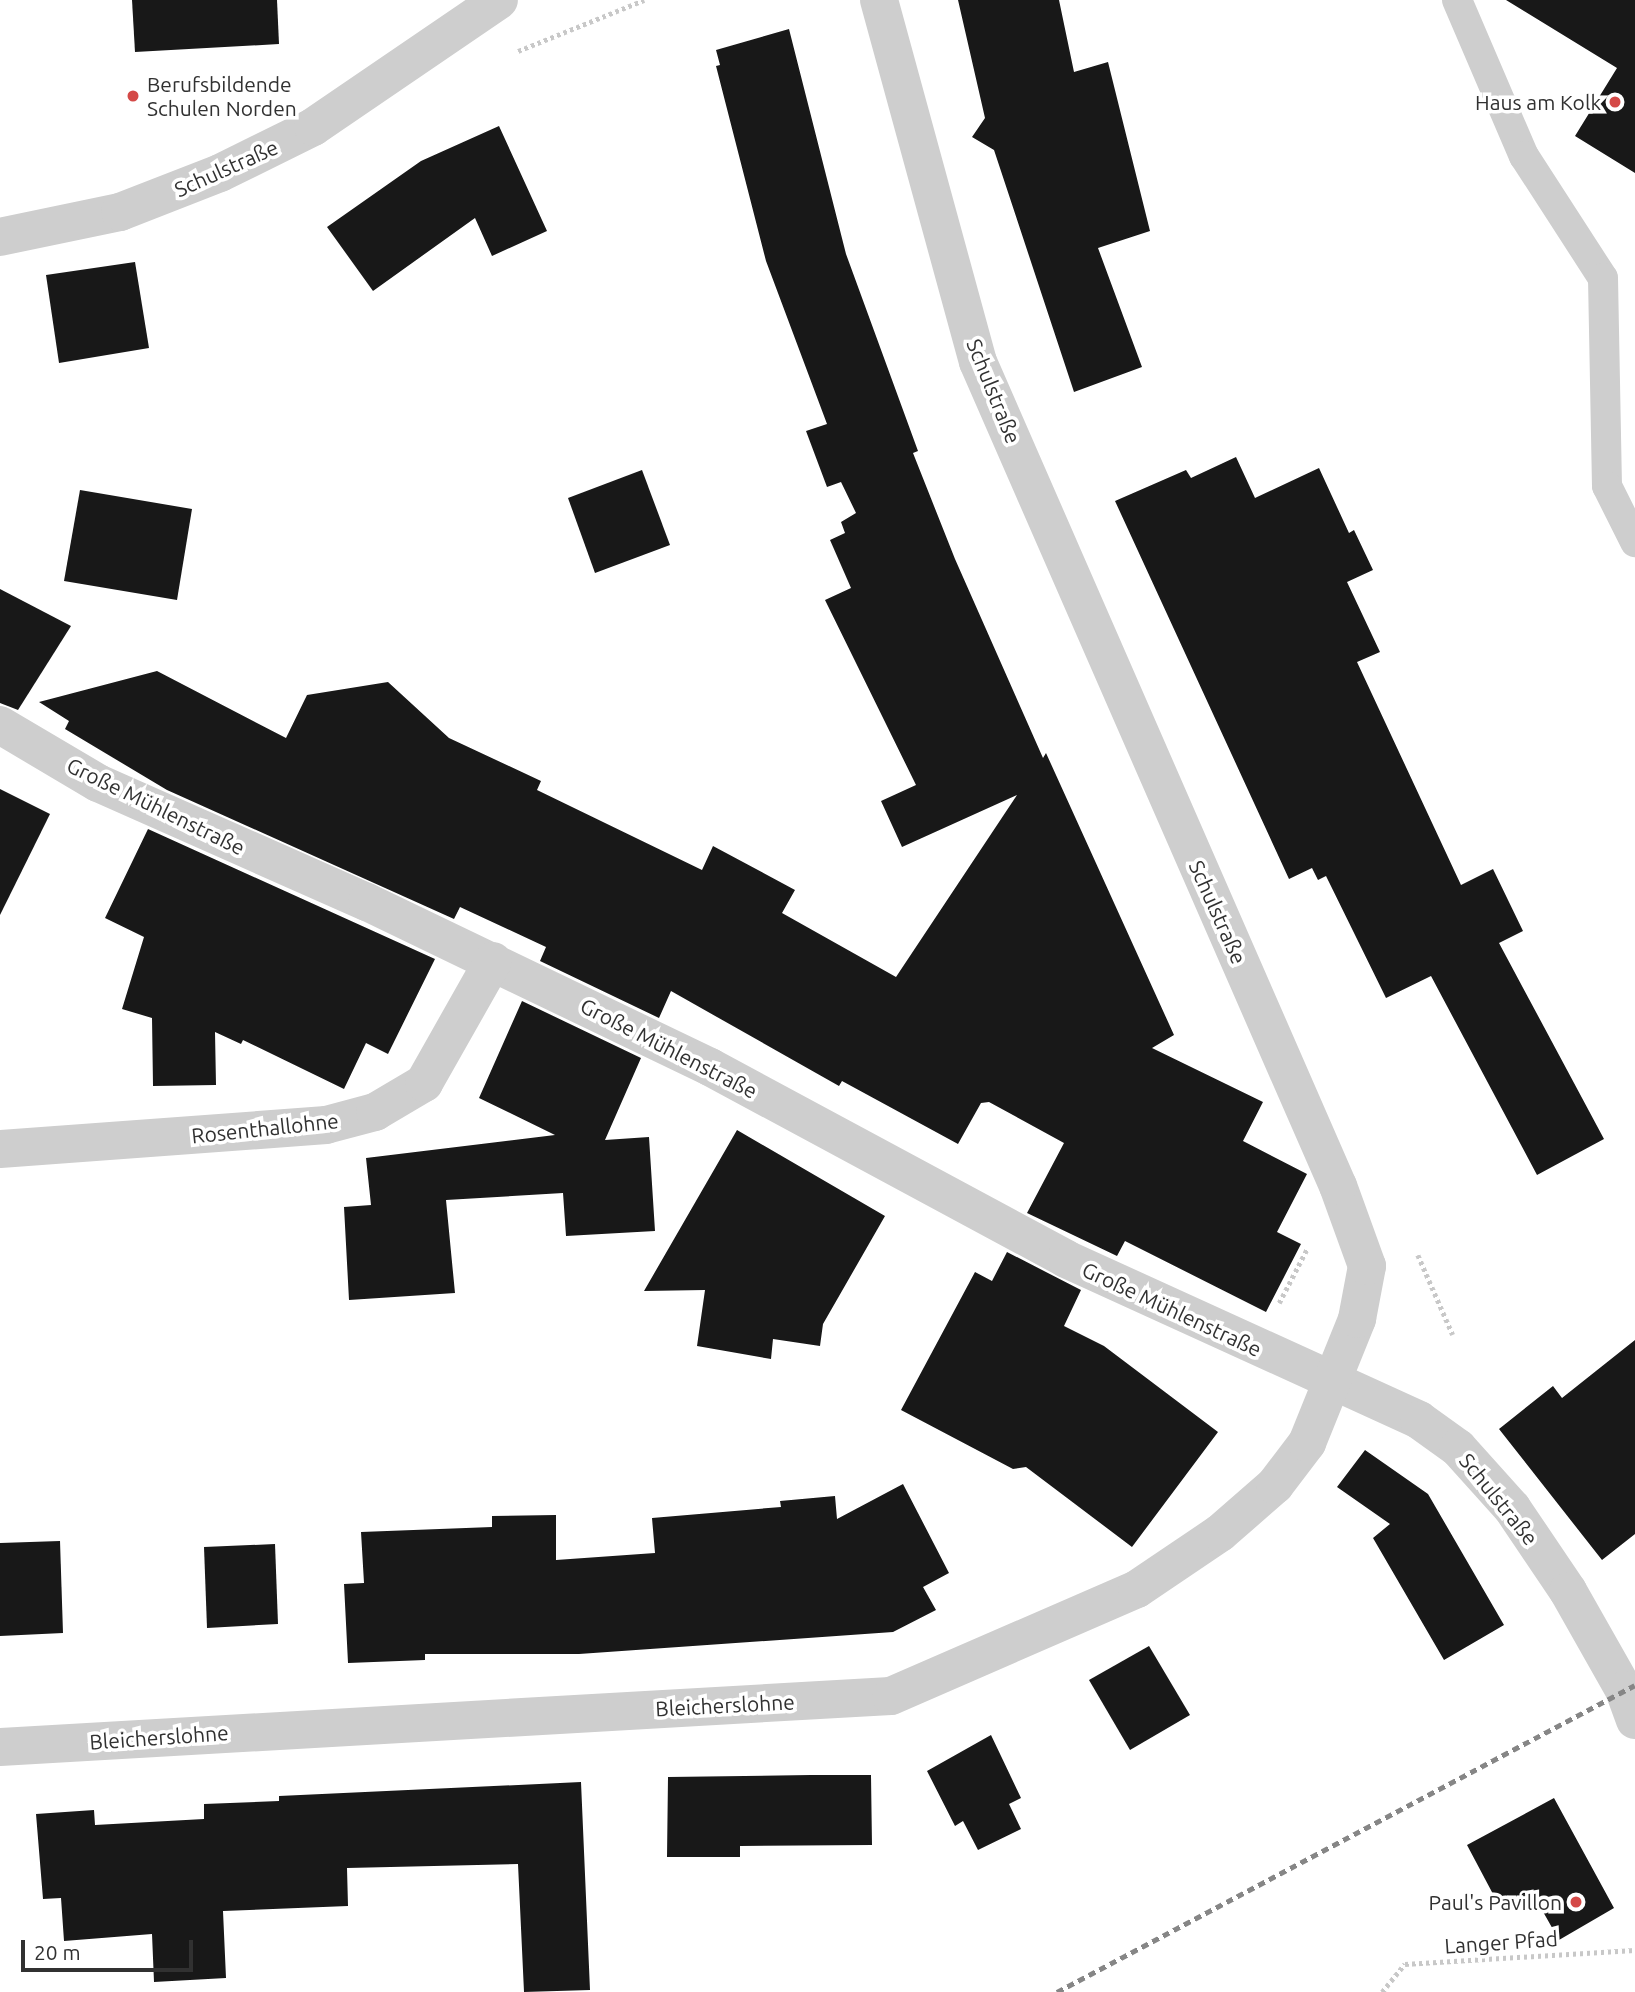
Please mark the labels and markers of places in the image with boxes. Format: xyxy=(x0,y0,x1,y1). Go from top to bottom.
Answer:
place label: Berufsbildende Schulen Norden xyxy=(147,71,297,121)
marker: Berufsbildende Schulen Norden xyxy=(125,88,141,104)
place label: Haus am Kolk xyxy=(1475,89,1601,115)
marker: Haus am Kolk xyxy=(1607,94,1623,110)
place label: Paul's Pavillon xyxy=(1429,1889,1562,1915)
marker: Paul's Pavillon xyxy=(1568,1894,1584,1910)

